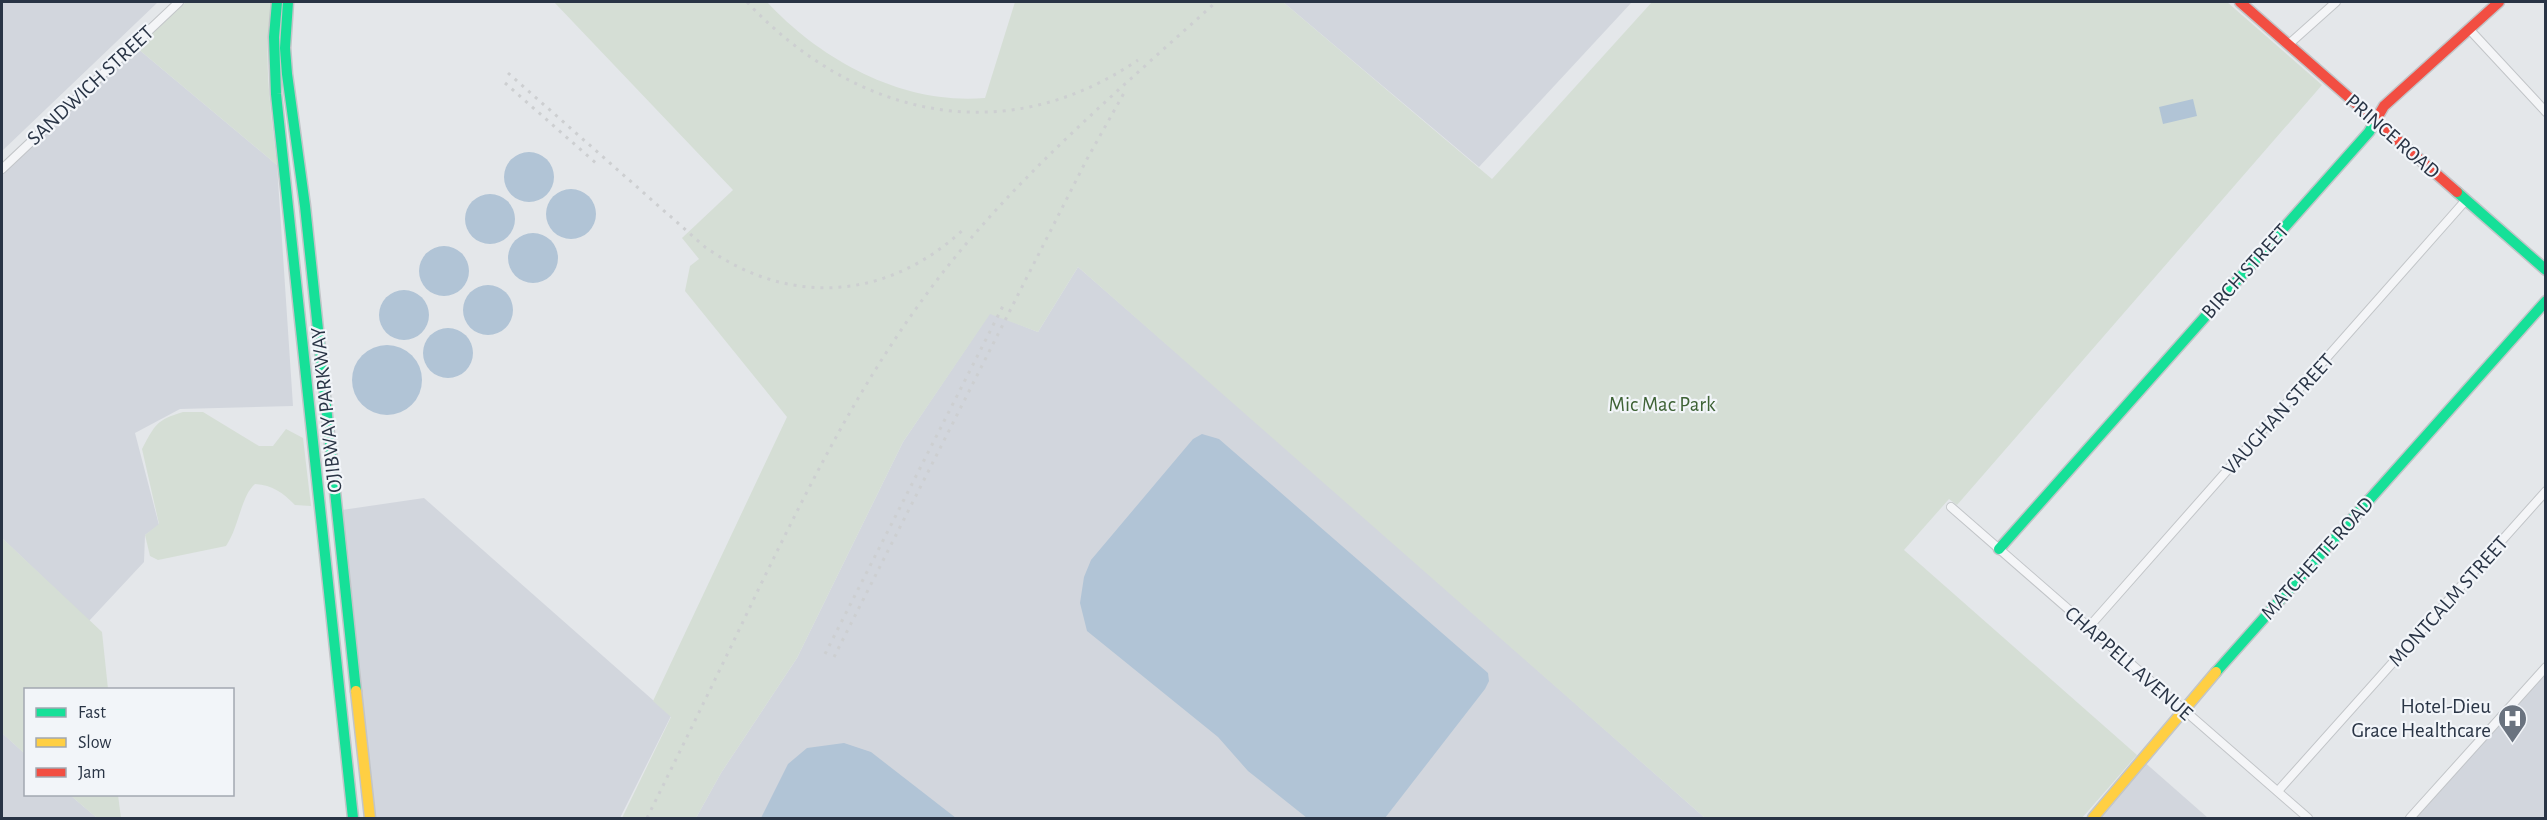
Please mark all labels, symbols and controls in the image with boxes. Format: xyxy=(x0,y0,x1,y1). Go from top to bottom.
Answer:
street label: SANDWICH STREET xyxy=(23,22,158,149)
street label: PRINCE ROAD xyxy=(2342,90,2444,183)
street label: BIRCH STREET xyxy=(2198,220,2293,323)
street label: OJIBWAY PARKWAY xyxy=(307,326,346,494)
street label: VAUGHAN STREET xyxy=(2219,350,2338,479)
park label: Mic Mac Park xyxy=(1608,394,1716,415)
street label: MATCHETTE ROAD xyxy=(2257,493,2378,624)
street label: MONTCALM STREET xyxy=(2385,532,2512,671)
street label: CHAPPELL AVENUE xyxy=(2061,602,2197,724)
legend xyxy=(24,688,234,796)
place label: Hotel-Dieu Grace Healthcare xyxy=(2351,696,2491,741)
hospital icon: Hotel-Dieu Grace Healthcare xyxy=(2496,702,2528,744)
text: Fast xyxy=(78,704,106,722)
text: Slow xyxy=(78,734,111,752)
text: Jam xyxy=(78,764,106,782)

